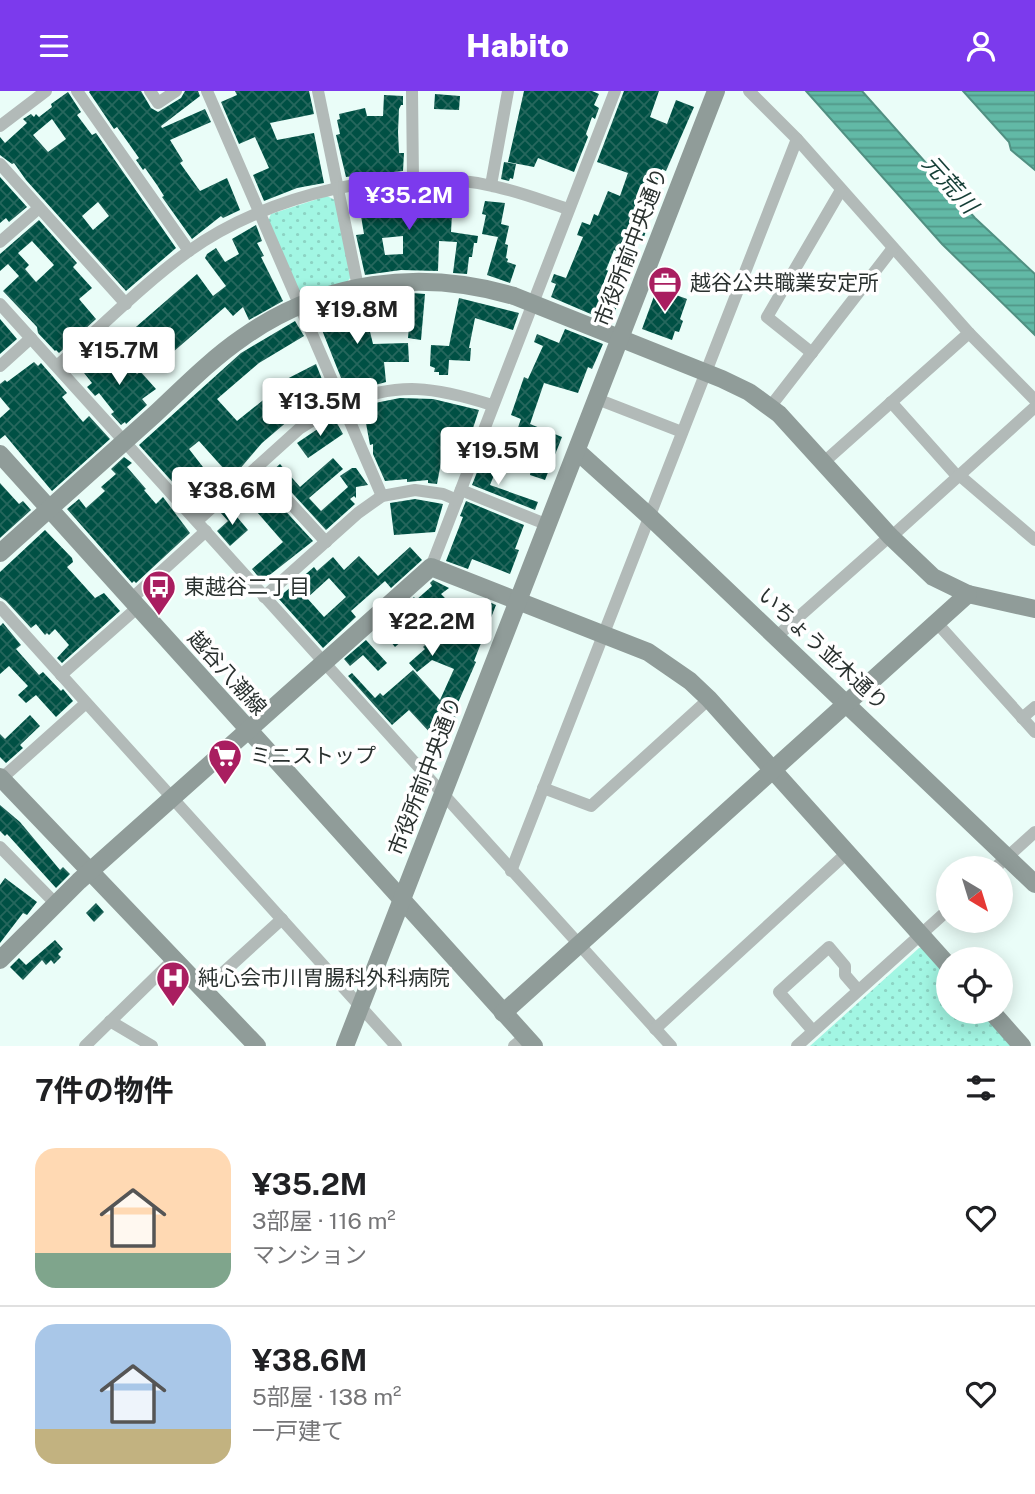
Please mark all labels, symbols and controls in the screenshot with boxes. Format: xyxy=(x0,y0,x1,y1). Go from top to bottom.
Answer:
icon: menu xyxy=(35,27,73,65)
text: Habito xyxy=(466,27,569,64)
icon: person xyxy=(962,27,1000,65)
water label: 元荒川 xyxy=(917,149,985,221)
street label: 市役所前中央通り xyxy=(589,164,672,330)
pin: ¥35.2M xyxy=(352,173,466,232)
text: ¥35.2M xyxy=(365,181,453,208)
office icon: 越谷公共職業安定所 xyxy=(646,264,684,313)
place label: 越谷公共職業安定所 xyxy=(690,270,879,295)
pin: ¥19.8M xyxy=(300,287,414,346)
text: ¥19.8M xyxy=(316,295,398,322)
pin: ¥15.7M xyxy=(62,327,176,387)
text: ¥15.7M xyxy=(79,336,159,363)
pin: ¥13.5M xyxy=(263,379,377,438)
text: ¥13.5M xyxy=(278,387,362,414)
pin: ¥19.5M xyxy=(441,427,555,487)
text: ¥19.5M xyxy=(457,436,539,463)
pin: ¥38.6M xyxy=(175,467,289,527)
text: ¥38.6M xyxy=(188,476,276,503)
bus stop icon: 東越谷二丁目 xyxy=(140,568,178,617)
place label: 東越谷二丁目 xyxy=(184,574,310,599)
street label: いちょう並木通り xyxy=(753,582,893,715)
pin: ¥22.2M xyxy=(375,599,489,658)
text: ¥22.2M xyxy=(389,607,475,634)
street label: 越谷八潮線 xyxy=(183,625,272,720)
street label: 市役所前中央通り xyxy=(383,693,466,859)
supermarket icon: ミニストップ xyxy=(206,737,244,786)
place label: ミニストップ xyxy=(250,743,376,768)
north arrow xyxy=(936,856,1013,933)
map controls xyxy=(936,856,1013,1024)
button: locate xyxy=(936,947,1013,1024)
hospital icon: 純心会市川胃腸科外科病院 xyxy=(154,959,192,1008)
place label: 純心会市川胃腸科外科病院 xyxy=(198,965,450,990)
icon: filters xyxy=(962,1069,1000,1107)
text: 7件の物件 xyxy=(35,1072,174,1108)
text: ¥35.2M xyxy=(252,1166,367,1202)
icon: home xyxy=(91,1176,175,1260)
icon: heart xyxy=(962,1199,1000,1237)
text: 3部屋 · 116 m² xyxy=(252,1207,396,1234)
text: マンション xyxy=(252,1241,367,1268)
text: ¥38.6M xyxy=(252,1342,367,1378)
icon: home xyxy=(91,1352,175,1436)
icon: heart xyxy=(962,1375,1000,1413)
text: 5部屋 · 138 m² xyxy=(252,1383,402,1410)
text: 一戸建て xyxy=(252,1417,344,1444)

